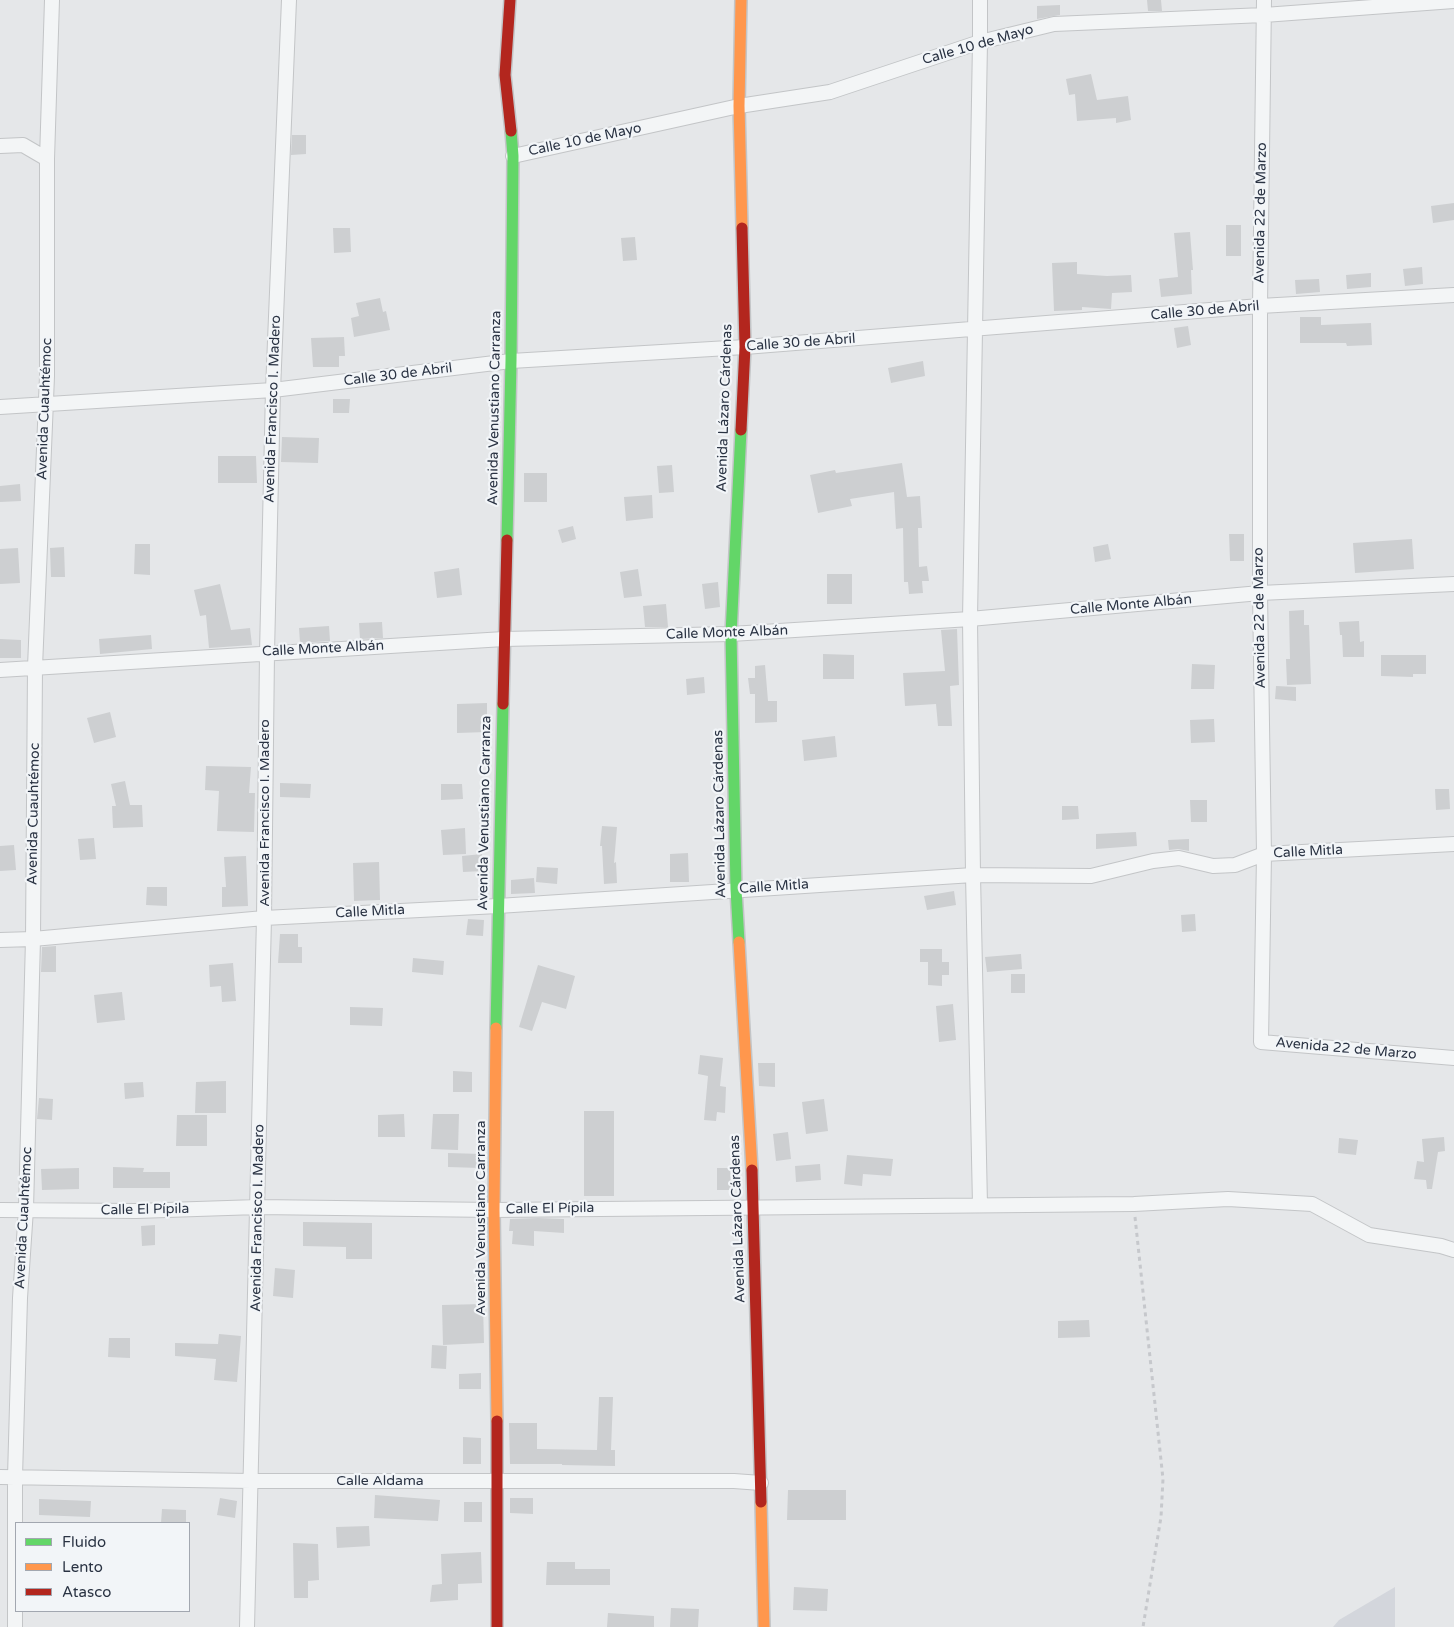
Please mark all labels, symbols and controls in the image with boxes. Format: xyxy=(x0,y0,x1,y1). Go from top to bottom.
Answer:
street label: Calle 10 de Mayo xyxy=(920,21,1036,69)
street label: Calle 10 de Mayo xyxy=(527,120,643,160)
street label: Avenida 22 de Marzo xyxy=(1251,142,1271,284)
street label: Calle 30 de Abril xyxy=(1150,298,1260,324)
street label: Avenida Venustiano Carranza xyxy=(485,310,505,506)
street label: Avenida Francisco I. Madero xyxy=(261,315,285,503)
street label: Avenida Lázaro Cárdenas xyxy=(714,324,736,492)
street label: Calle 30 de Abril xyxy=(746,331,856,355)
street label: Avenida Cuauhtémoc xyxy=(34,338,56,480)
street label: Calle 30 de Abril xyxy=(343,360,453,390)
street label: Avenida 22 de Marzo xyxy=(1250,547,1270,689)
street label: Calle Monte Albán xyxy=(1069,591,1193,619)
street label: Calle Monte Albán xyxy=(666,622,788,644)
street label: Calle Monte Albán xyxy=(262,637,384,661)
street label: Avenida Venustiano Carranza xyxy=(475,715,495,911)
street label: Avenida Francisco I. Madero xyxy=(257,719,273,907)
street label: Avenida Lázaro Cárdenas xyxy=(710,730,730,898)
street label: Avenida Cuauhtémoc xyxy=(24,743,44,885)
street label: Calle Mitla xyxy=(1273,842,1343,862)
street label: Calle Mitla xyxy=(739,876,809,898)
street label: Calle Mitla xyxy=(335,902,405,922)
street label: Avenida 22 de Marzo xyxy=(1275,1034,1417,1064)
street label: Avenida Venustiano Carranza xyxy=(473,1120,489,1316)
street label: Avenida Francisco I. Madero xyxy=(248,1124,268,1312)
street label: Avenida Lázaro Cárdenas xyxy=(727,1135,749,1303)
street label: Avenida Cuauhtémoc xyxy=(12,1146,36,1290)
street label: Calle El Pípila xyxy=(506,1200,594,1218)
street label: Calle El Pípila xyxy=(101,1201,189,1219)
street label: Calle Aldama xyxy=(336,1473,424,1489)
legend xyxy=(15,1522,190,1612)
text: Fluido xyxy=(62,1533,106,1551)
text: Lento xyxy=(62,1558,103,1576)
text: Atasco xyxy=(62,1583,111,1601)

